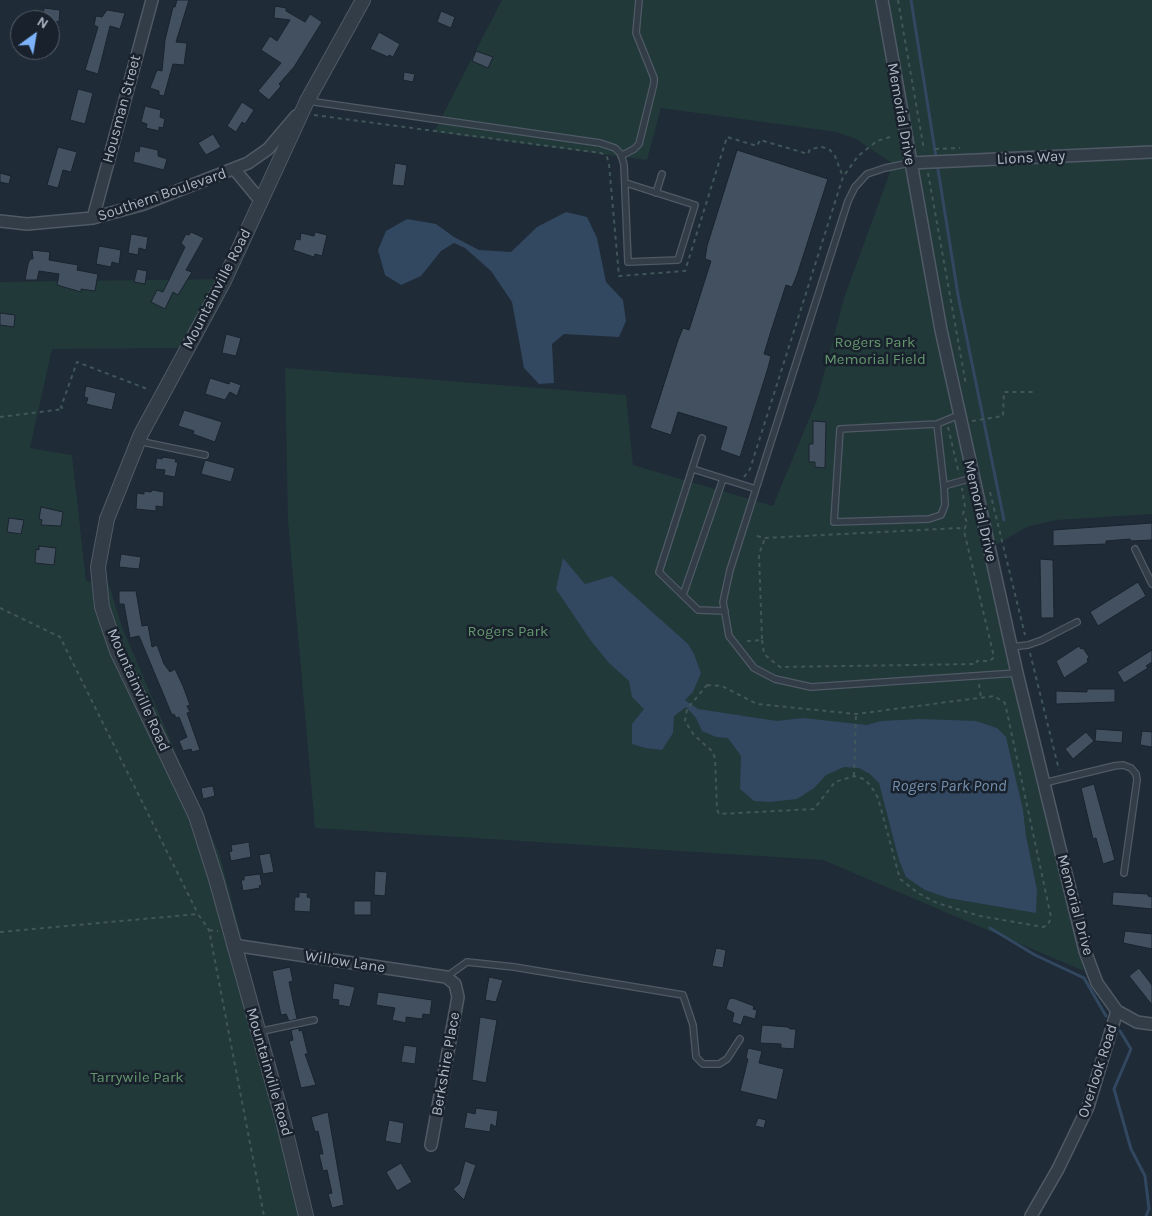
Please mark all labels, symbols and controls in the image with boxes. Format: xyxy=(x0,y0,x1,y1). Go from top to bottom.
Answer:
north arrow xyxy=(10,10,60,60)
text: N xyxy=(34,13,51,33)
street label: Housman Street xyxy=(99,53,145,165)
street label: Memorial Drive xyxy=(883,61,919,167)
street label: Lions Way xyxy=(996,147,1066,169)
street label: Southern Boulevard xyxy=(95,164,229,226)
street label: Mountainville Road xyxy=(179,226,255,352)
park label: Rogers Park Memorial Field xyxy=(824,334,926,369)
street label: Memorial Drive xyxy=(960,459,1000,563)
park label: Rogers Park xyxy=(468,623,548,641)
street label: Mountainville Road xyxy=(103,626,173,754)
water label: Rogers Park Pond xyxy=(892,776,1006,796)
street label: Memorial Drive xyxy=(1053,853,1097,957)
street label: Willow Lane xyxy=(304,947,386,977)
street label: Mountainville Road xyxy=(242,1006,296,1138)
street label: Berkshire Place xyxy=(428,1011,464,1117)
street label: Overlook Road xyxy=(1074,1022,1122,1120)
park label: Tarrywile Park xyxy=(90,1069,184,1087)

